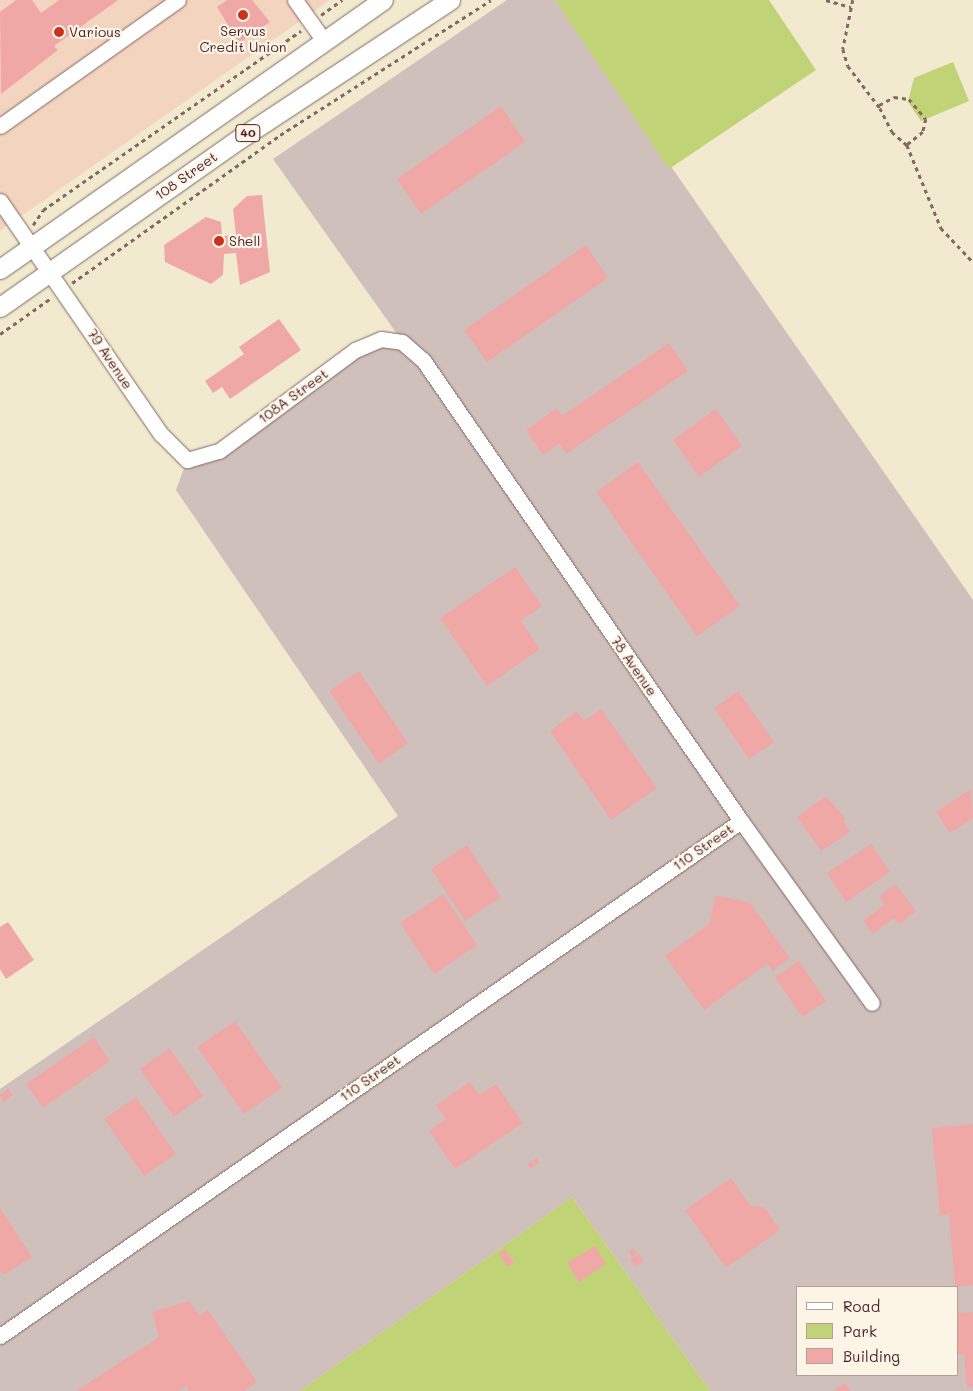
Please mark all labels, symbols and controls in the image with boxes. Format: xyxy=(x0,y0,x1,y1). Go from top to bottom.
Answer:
marker: Servus Credit Union xyxy=(237,9,249,21)
place label: Servus Credit Union xyxy=(200,23,286,56)
place label: Various xyxy=(69,24,121,40)
marker: Various xyxy=(53,26,65,38)
road number: 40 xyxy=(234,124,262,142)
street label: 108 Street xyxy=(152,148,220,204)
place label: Shell xyxy=(229,233,260,249)
marker: Shell xyxy=(213,235,225,247)
street label: 79 Avenue xyxy=(84,326,136,392)
street label: 108A Street xyxy=(255,365,331,427)
street label: 78 Avenue xyxy=(607,633,661,699)
street label: 110 Street xyxy=(669,820,737,874)
street label: 110 Street xyxy=(336,1051,404,1105)
legend xyxy=(796,1286,958,1376)
text: Road xyxy=(843,1296,880,1316)
text: Park xyxy=(843,1321,877,1341)
text: Building xyxy=(843,1346,900,1366)

